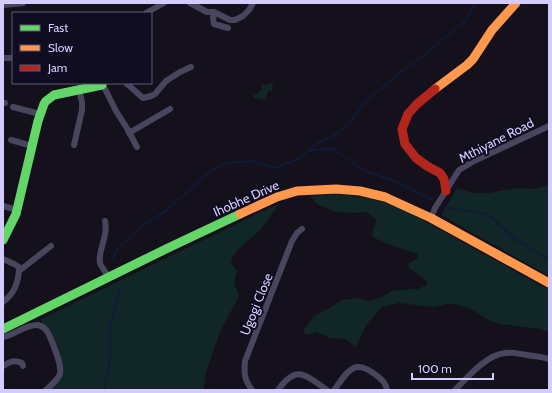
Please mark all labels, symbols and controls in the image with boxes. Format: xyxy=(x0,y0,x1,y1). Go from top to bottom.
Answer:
legend xyxy=(12,12,152,84)
text: Fast xyxy=(48,20,68,35)
text: Slow xyxy=(48,40,73,55)
text: Jam xyxy=(47,60,67,75)
street label: Mthiyane Road xyxy=(456,114,536,166)
street label: Ihobhe Drive xyxy=(211,176,282,220)
street label: Ugogi Close xyxy=(236,270,276,337)
scale bar xyxy=(412,355,493,381)
text: 100 m xyxy=(418,361,452,376)

